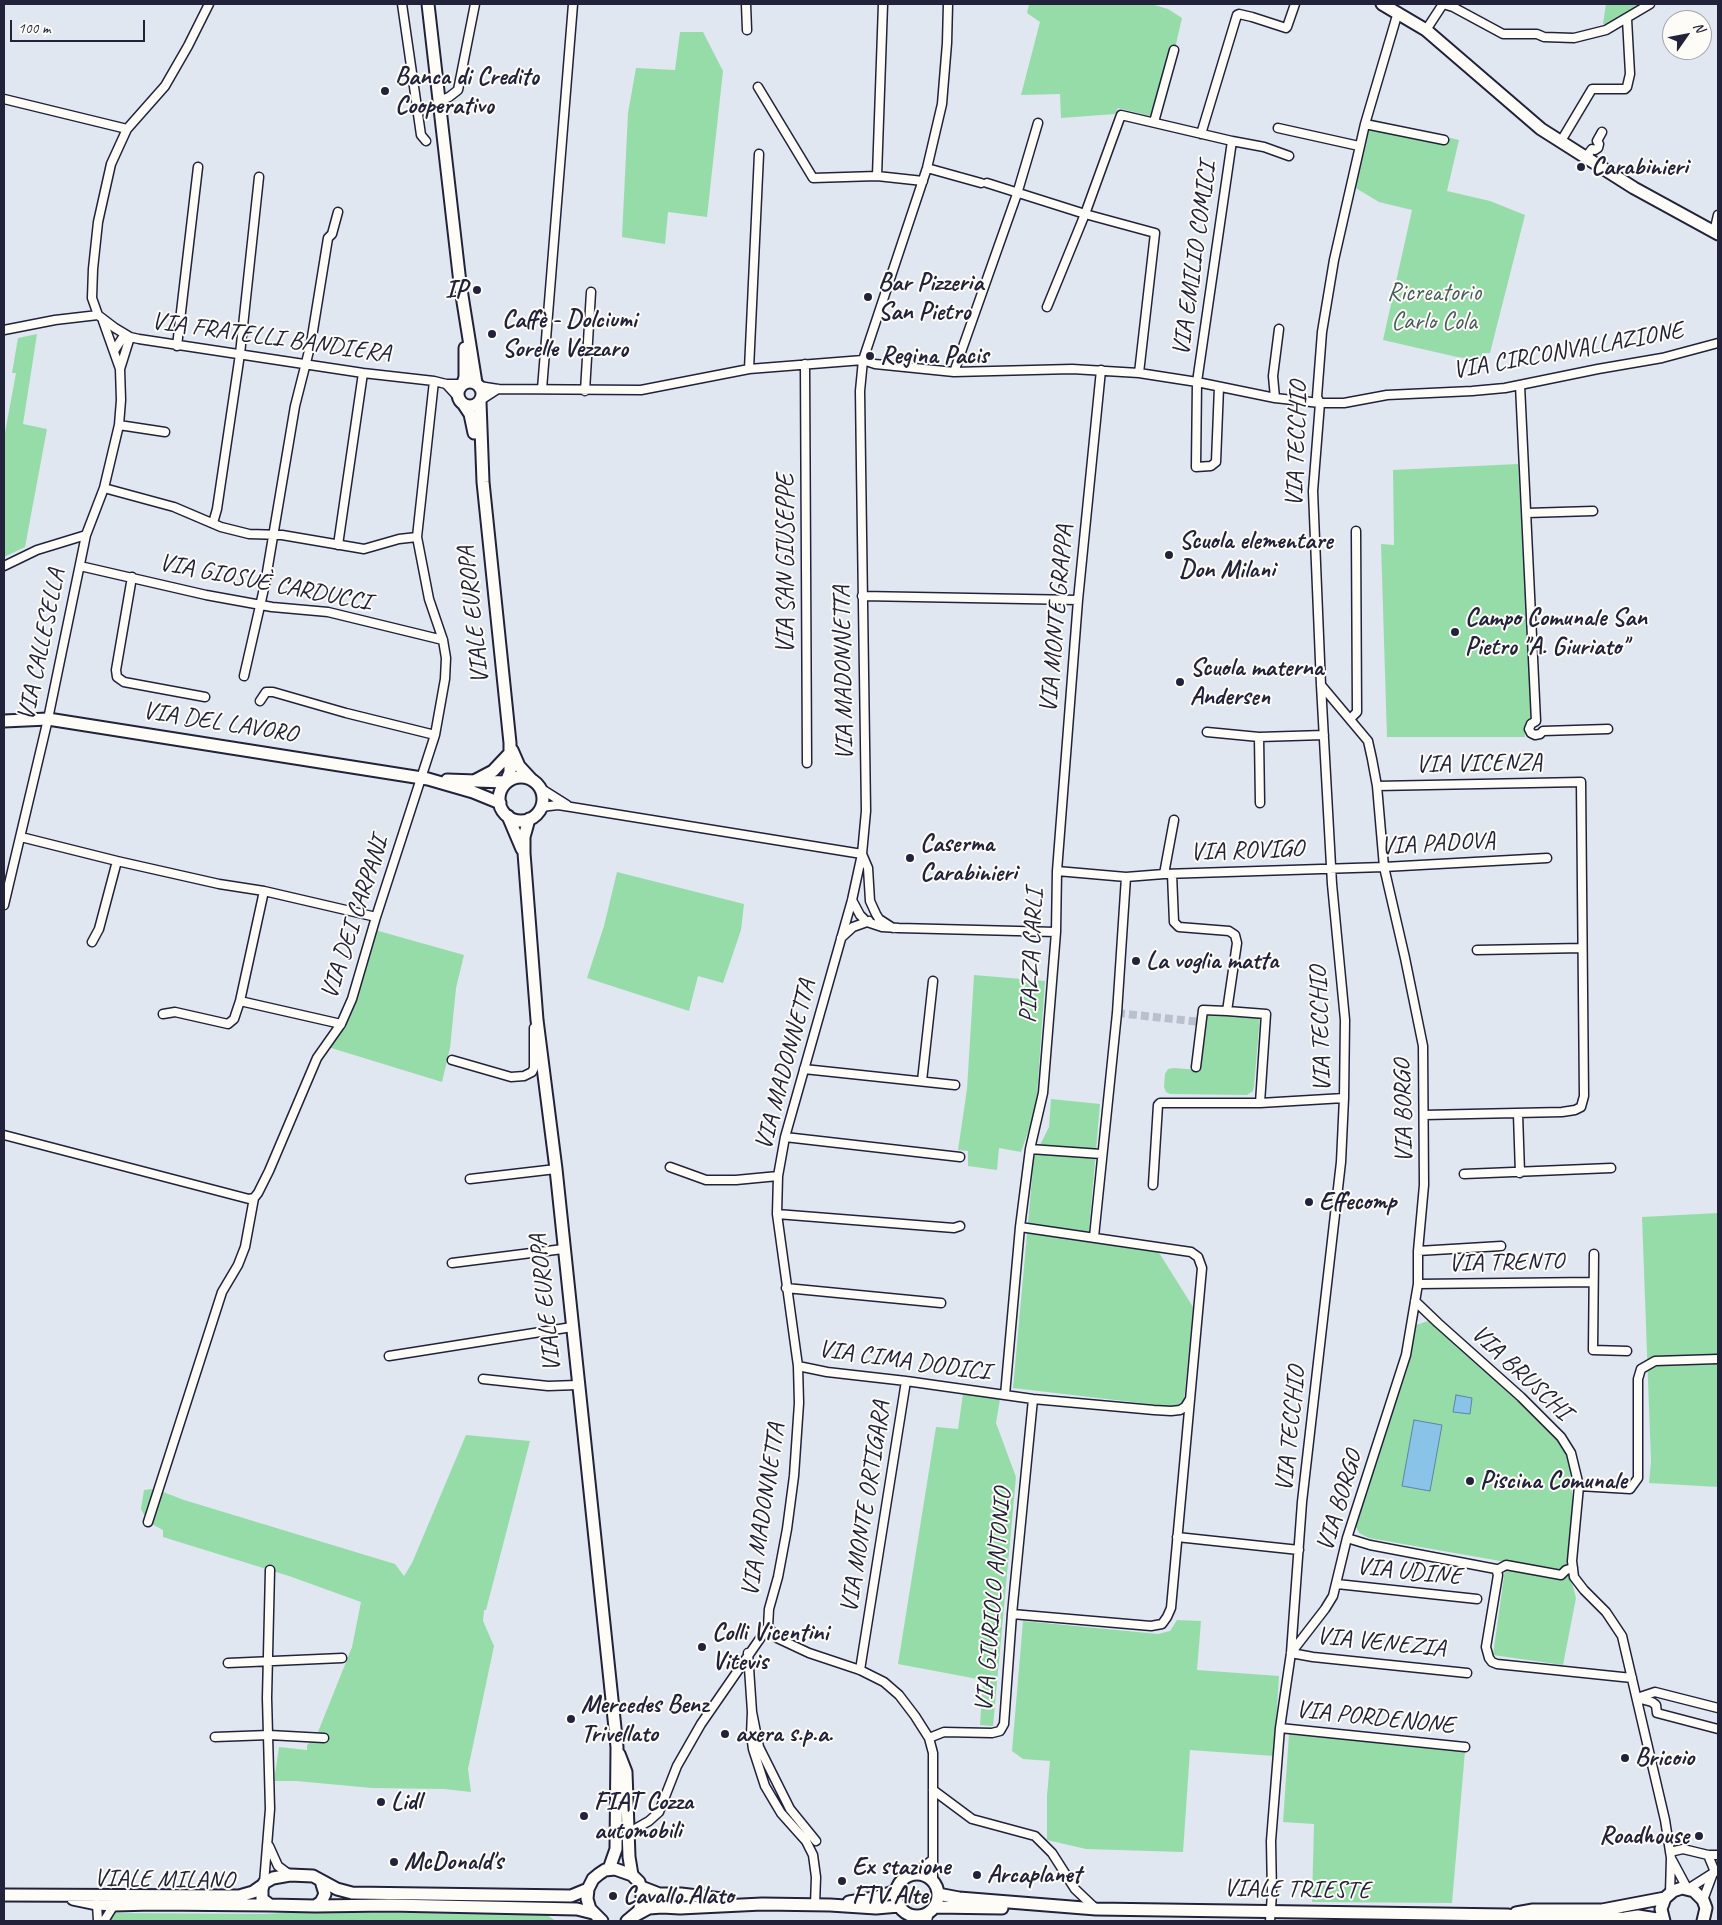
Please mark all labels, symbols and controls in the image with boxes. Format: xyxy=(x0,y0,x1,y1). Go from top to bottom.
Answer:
scale bar xyxy=(12,10,148,42)
north arrow xyxy=(1662,10,1712,60)
text: 100 m xyxy=(18,19,50,38)
text: N xyxy=(1690,19,1709,35)
place label: Banca di Credito Cooperativo xyxy=(395,62,539,121)
marker: Banca di Credito Cooperativo xyxy=(379,85,391,97)
place label: Carabinieri xyxy=(1591,152,1688,182)
street label: VIA EMILIO COMICI xyxy=(1167,160,1223,358)
marker: Carabinieri xyxy=(1575,161,1587,173)
place label: Bar Pizzeria San Pietro xyxy=(878,268,983,327)
place label: IP xyxy=(445,275,467,305)
park label: Ricreatorio Carlo Cola xyxy=(1387,278,1481,337)
marker: IP xyxy=(471,284,483,296)
marker: Bar Pizzeria San Pietro xyxy=(862,291,874,303)
place label: Caffè - Dolciumi Sorelle Vezzaro xyxy=(502,305,637,364)
street label: VIA FRATELLI BANDIERA xyxy=(150,306,392,370)
street label: VIA CIRCONVALLAZIONE xyxy=(1450,316,1686,386)
marker: Caffè - Dolciumi Sorelle Vezzaro xyxy=(486,328,498,340)
place label: Regina Pacis xyxy=(880,341,988,371)
marker: Regina Pacis xyxy=(864,350,876,362)
street label: VIA TECCHIO xyxy=(1280,381,1314,507)
street label: VIA SAN GIUSEPPE xyxy=(771,474,801,654)
street label: VIA MONTE GRAPPA xyxy=(1034,524,1080,714)
place label: Scuola elementare Don Milani xyxy=(1179,526,1333,585)
street label: VIALE EUROPA xyxy=(452,545,496,685)
street label: VIA GIOSUÈ CARDUCCI xyxy=(157,548,373,618)
marker: Scuola elementare Don Milani xyxy=(1163,549,1175,561)
street label: VIA CALLESELLA xyxy=(11,567,73,723)
street label: VIA MADONNETTA xyxy=(827,585,861,761)
place label: Campo Comunale San Pietro "A. Giuriato" xyxy=(1465,603,1647,662)
marker: Campo Comunale San Pietro "A. Giuriato" xyxy=(1449,626,1461,638)
place label: Scuola materna Andersen xyxy=(1190,653,1323,712)
marker: Scuola materna Andersen xyxy=(1174,676,1186,688)
street label: VIA DEL LAVORO xyxy=(141,696,299,750)
street label: VIA VICENZA xyxy=(1415,748,1543,780)
street label: VIA PADOVA xyxy=(1380,826,1496,862)
place label: Caserma Carabinieri xyxy=(920,829,1017,888)
street label: VIA DEI CARPANI xyxy=(315,833,395,1003)
street label: VIA ROVIGO xyxy=(1190,834,1304,868)
marker: Caserma Carabinieri xyxy=(904,852,916,864)
street label: PIAZZA CARLI xyxy=(1013,888,1051,1024)
place label: La voglia matta xyxy=(1146,946,1278,976)
marker: La voglia matta xyxy=(1130,955,1142,967)
street label: VIA TECCHIO xyxy=(1304,966,1338,1092)
street label: VIA MADONNETTA xyxy=(749,977,823,1153)
street label: VIA BORGO xyxy=(1388,1059,1420,1163)
place label: Effecomp xyxy=(1319,1187,1396,1217)
marker: Effecomp xyxy=(1303,1196,1315,1208)
street label: VIALE EUROPA xyxy=(524,1233,568,1373)
street label: VIA TRENTO xyxy=(1448,1247,1564,1279)
street label: VIA BRUSCHI xyxy=(1465,1319,1577,1427)
street label: VIA CIMA DODICI xyxy=(816,1334,992,1388)
street label: VIA TECCHIO xyxy=(1270,1365,1312,1493)
street label: VIA MONTE ORTIGARA xyxy=(834,1399,898,1615)
street label: VIA MADONNETTA xyxy=(736,1421,792,1599)
street label: VIA BORGO xyxy=(1311,1447,1369,1555)
place label: Piscina Comunale xyxy=(1480,1466,1627,1496)
marker: Piscina Comunale xyxy=(1464,1475,1476,1487)
street label: VIA GIURIOLO ANTONIO xyxy=(969,1487,1019,1713)
street label: VIA UDINE xyxy=(1355,1552,1463,1592)
place label: Colli Vicentini Vitevis xyxy=(712,1618,828,1677)
street label: VIA VENEZIA xyxy=(1315,1621,1447,1665)
marker: Colli Vicentini Vitevis xyxy=(696,1641,708,1653)
place label: Mercedes Benz Trivellato xyxy=(581,1690,708,1749)
street label: VIA PORDENONE xyxy=(1294,1695,1456,1741)
marker: Mercedes Benz Trivellato xyxy=(565,1713,577,1725)
place label: axera s.p.a. xyxy=(735,1719,833,1749)
marker: axera s.p.a. xyxy=(719,1728,731,1740)
place label: Bricoio xyxy=(1635,1743,1694,1773)
marker: Bricoio xyxy=(1619,1752,1631,1764)
place label: Lidl xyxy=(391,1787,421,1817)
place label: FIAT Cozza automobili xyxy=(594,1787,693,1846)
marker: Lidl xyxy=(375,1796,387,1808)
marker: FIAT Cozza automobili xyxy=(578,1810,590,1822)
place label: Roadhouse xyxy=(1599,1821,1689,1851)
marker: Roadhouse xyxy=(1693,1830,1705,1842)
place label: McDonald's xyxy=(404,1847,503,1877)
place label: Ex stazione FTV Alte xyxy=(852,1852,950,1911)
marker: McDonald's xyxy=(388,1856,400,1868)
place label: Arcaplanet xyxy=(987,1860,1081,1890)
street label: VIALE MILANO xyxy=(94,1864,234,1896)
marker: Arcaplanet xyxy=(971,1869,983,1881)
street label: VIALE TRIESTE xyxy=(1223,1874,1371,1906)
marker: Ex stazione FTV Alte xyxy=(836,1875,848,1887)
place label: Cavallo Alato xyxy=(623,1881,734,1911)
marker: Cavallo Alato xyxy=(607,1890,619,1902)

